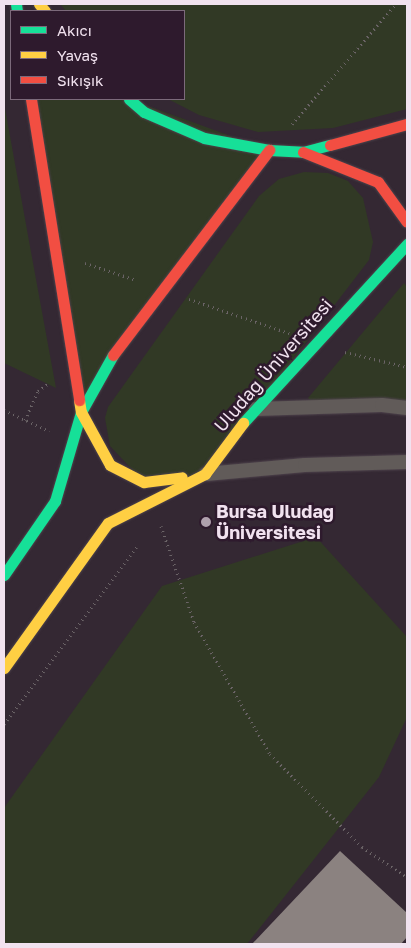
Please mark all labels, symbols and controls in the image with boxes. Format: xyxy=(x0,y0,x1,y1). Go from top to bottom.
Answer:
legend xyxy=(10,10,185,100)
text: Akıcı xyxy=(57,21,92,39)
text: Yavaş xyxy=(57,46,98,64)
text: Sıkışık xyxy=(57,71,104,89)
street label: Uludağ Üniversitesi xyxy=(209,294,337,436)
place label: Bursa Uludağ Üniversitesi xyxy=(216,501,334,544)
marker: Bursa Uludağ Üniversitesi xyxy=(200,516,212,528)

